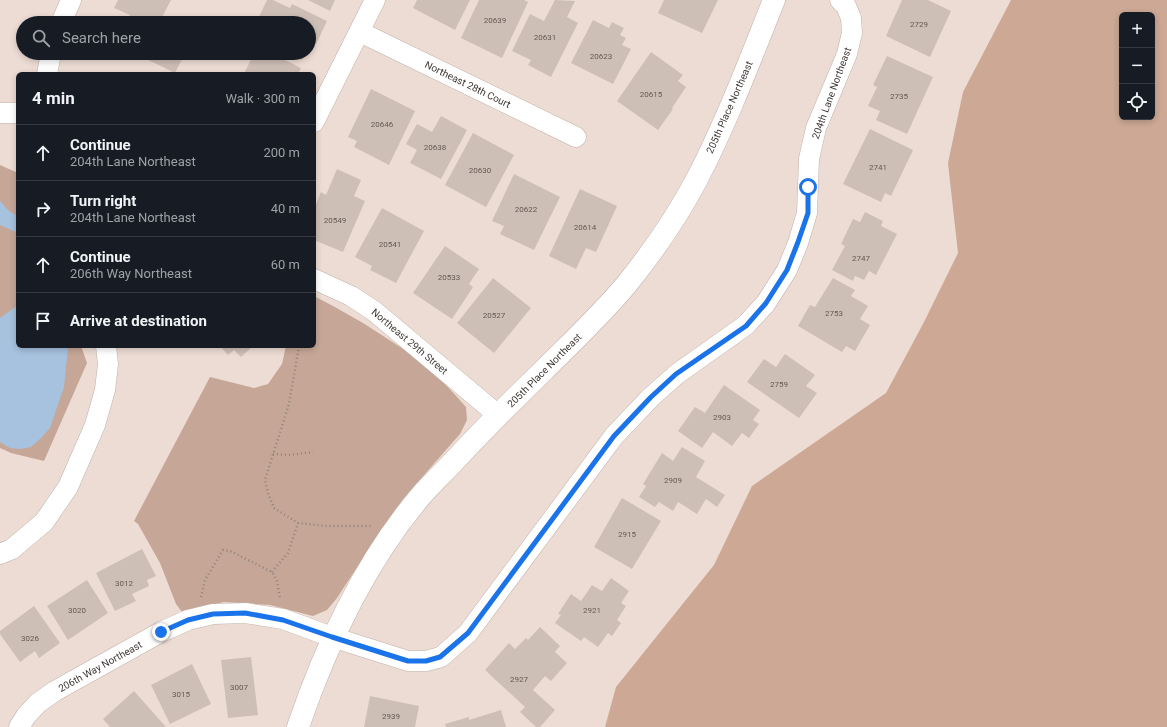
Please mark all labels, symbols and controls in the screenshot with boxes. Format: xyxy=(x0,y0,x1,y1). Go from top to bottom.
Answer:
map controls xyxy=(1119,12,1155,120)
button: + xyxy=(1119,12,1155,48)
search box xyxy=(16,16,316,60)
house number: 20639 xyxy=(484,16,506,25)
house number: 2729 xyxy=(910,20,928,29)
icon: search xyxy=(30,27,52,49)
text: Search here xyxy=(62,29,141,47)
house number: 20631 xyxy=(534,33,556,42)
street label: 204th Lane Northeast xyxy=(810,46,853,140)
button: − xyxy=(1119,48,1155,84)
house number: 20623 xyxy=(590,52,612,61)
street label: Northeast 28th Court xyxy=(423,59,512,110)
street label: 205th Place Northeast xyxy=(704,59,755,155)
button: locate xyxy=(1119,84,1155,120)
text: 4 min xyxy=(32,88,75,108)
house number: 20615 xyxy=(640,90,663,99)
text: Walk · 300 m xyxy=(225,91,300,106)
house number: 2735 xyxy=(890,92,908,101)
house number: 20646 xyxy=(371,120,394,129)
text: Continue xyxy=(70,136,131,154)
icon: ahead xyxy=(32,142,54,164)
house number: 20638 xyxy=(424,143,447,152)
text: 200 m xyxy=(263,145,300,160)
text: 204th Lane Northeast xyxy=(70,154,196,169)
house number: 2741 xyxy=(869,163,887,172)
house number: 20630 xyxy=(469,166,492,175)
route start xyxy=(799,178,817,196)
text: Turn right xyxy=(70,192,136,210)
icon: right xyxy=(32,198,54,220)
text: 40 m xyxy=(271,201,300,216)
house number: 20622 xyxy=(515,205,538,214)
text: 204th Lane Northeast xyxy=(70,210,196,225)
house number: 20549 xyxy=(324,216,346,225)
house number: 20614 xyxy=(574,223,597,232)
house number: 20541 xyxy=(379,240,401,249)
text: Continue xyxy=(70,248,131,266)
icon: ahead xyxy=(32,254,54,276)
house number: 2747 xyxy=(852,254,870,263)
text: 60 m xyxy=(271,257,300,272)
text: 206th Way Northeast xyxy=(70,266,192,281)
house number: 20533 xyxy=(438,273,460,282)
street label: Northeast 29th Street xyxy=(369,306,450,376)
house number: 2753 xyxy=(825,309,843,318)
icon: arrive xyxy=(32,310,54,332)
house number: 20527 xyxy=(483,311,506,320)
text: Arrive at destination xyxy=(70,312,207,330)
street label: 205th Place Northeast xyxy=(505,331,584,410)
house number: 2759 xyxy=(770,380,788,389)
house number: 2903 xyxy=(713,413,731,422)
house number: 2909 xyxy=(664,476,682,485)
house number: 2915 xyxy=(618,530,636,539)
house number: 3012 xyxy=(115,579,133,588)
house number: 3020 xyxy=(68,606,86,615)
house number: 2921 xyxy=(583,606,601,615)
route end xyxy=(152,623,170,641)
house number: 3026 xyxy=(21,634,39,643)
street label: 206th Way Northeast xyxy=(57,639,144,694)
house number: 2927 xyxy=(510,675,528,684)
house number: 3007 xyxy=(230,683,248,692)
house number: 3015 xyxy=(172,690,190,699)
house number: 2939 xyxy=(382,712,400,721)

